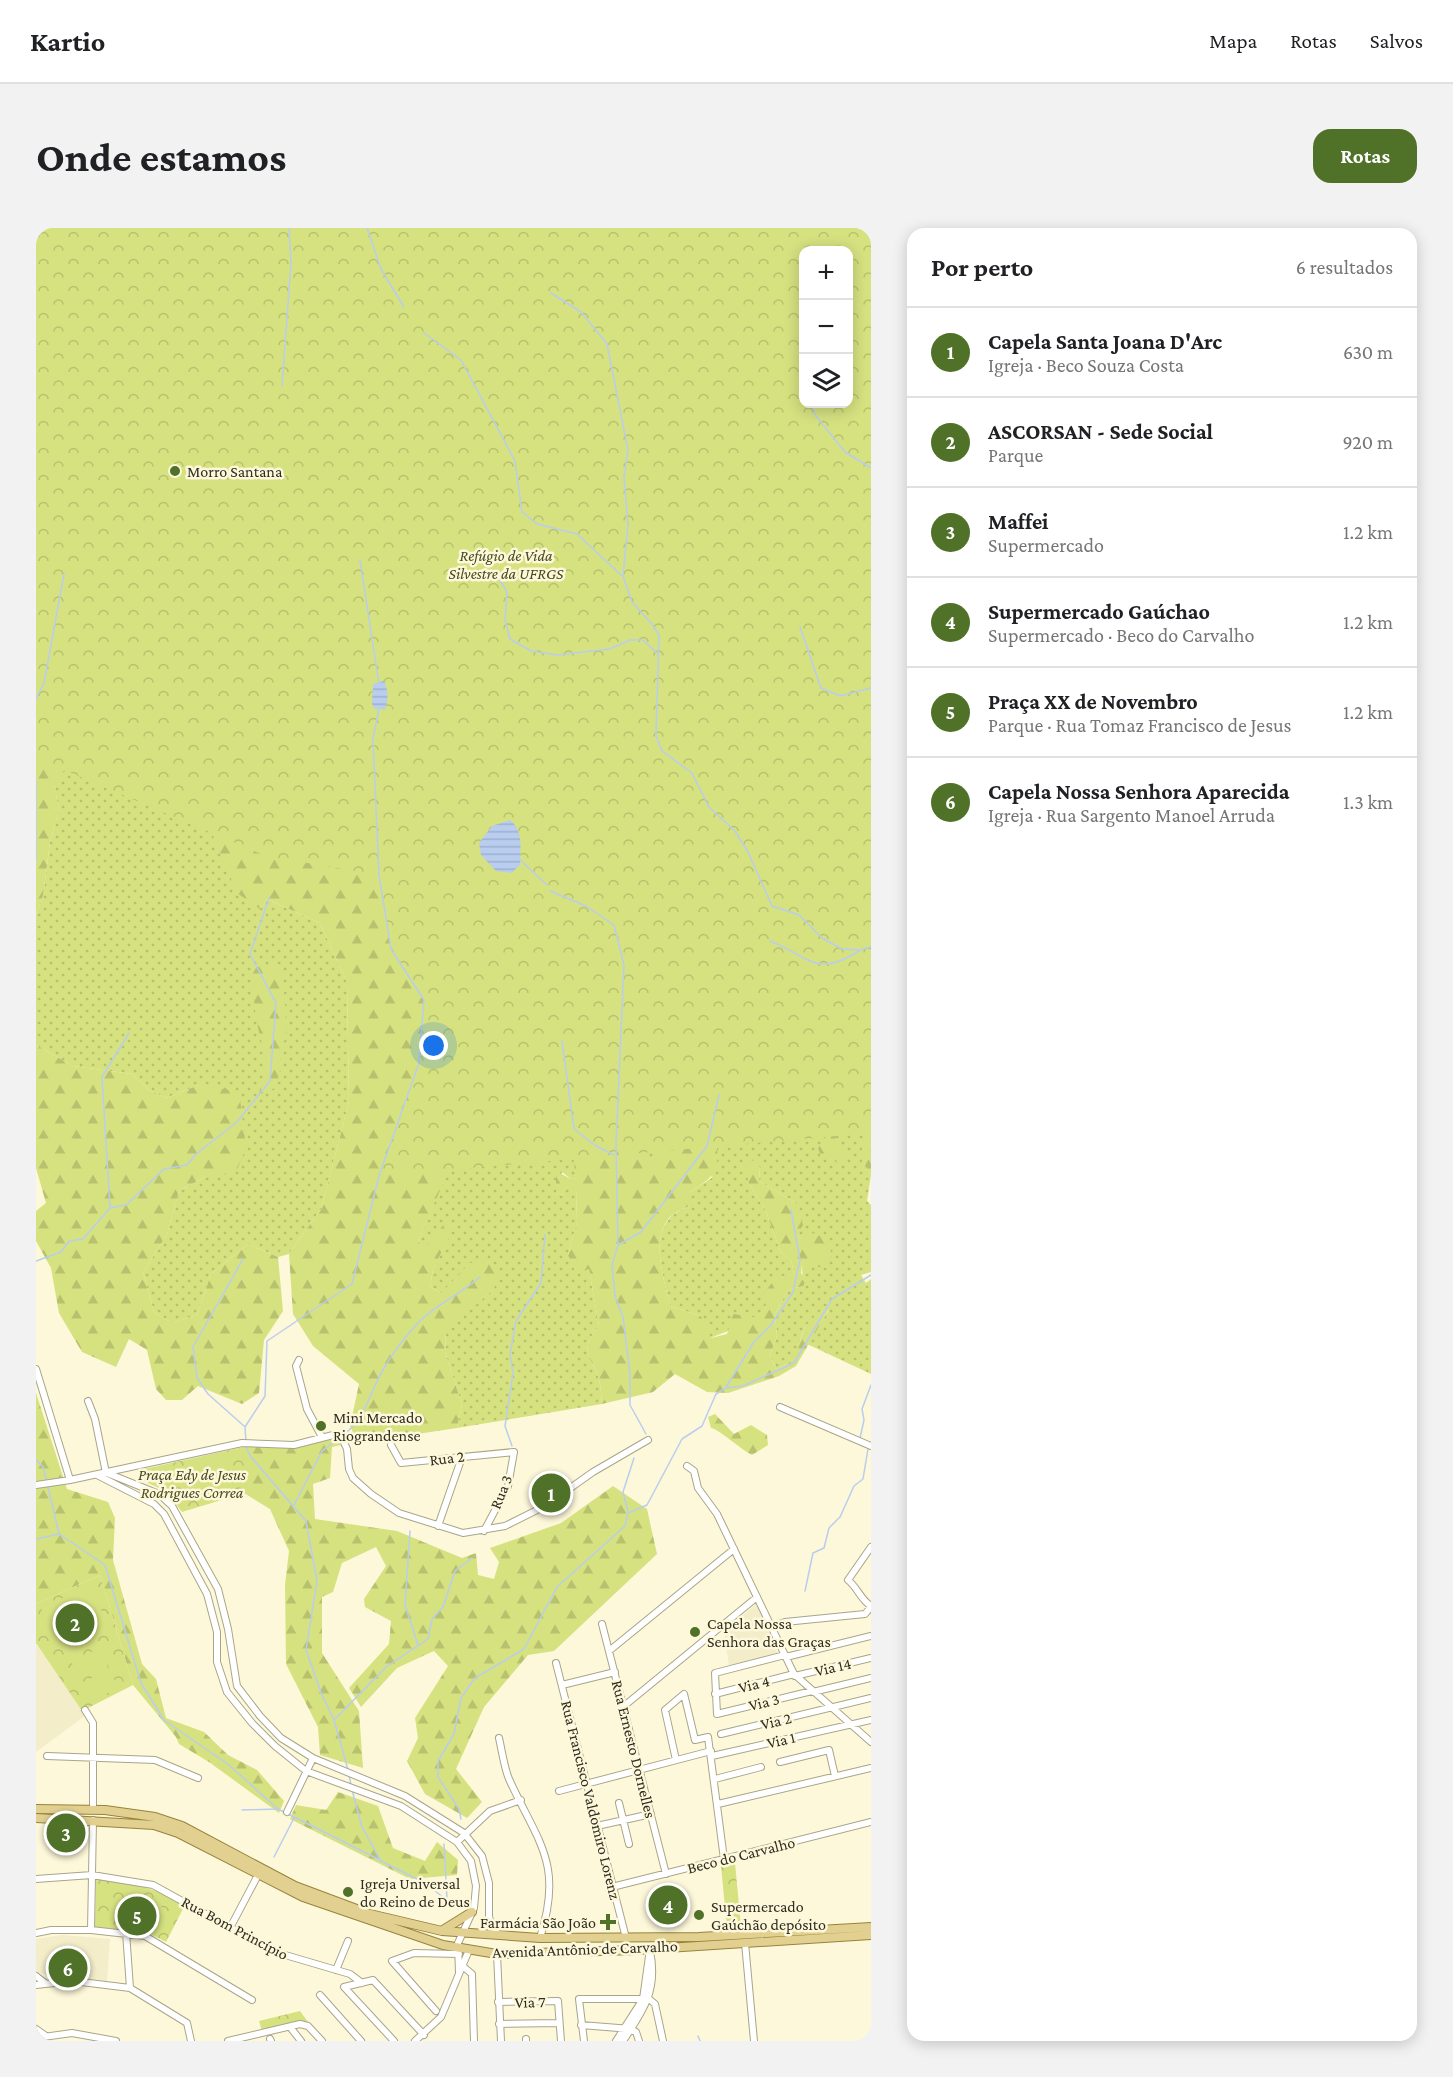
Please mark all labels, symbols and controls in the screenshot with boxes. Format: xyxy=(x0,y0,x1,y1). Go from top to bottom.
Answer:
text: Kartio xyxy=(30,26,105,57)
text: Mapa xyxy=(1209,29,1257,53)
text: Rotas xyxy=(1290,29,1337,53)
text: Salvos xyxy=(1370,29,1423,53)
button: Rotas xyxy=(1313,129,1417,183)
text: Onde estamos xyxy=(36,133,286,180)
map controls xyxy=(799,246,853,408)
button: + xyxy=(799,246,853,300)
text: Por perto xyxy=(931,253,1033,282)
text: 6 resultados xyxy=(1296,256,1393,278)
button: − xyxy=(799,300,853,354)
text: Capela Santa Joana D'Arc xyxy=(988,329,1222,354)
text: 1 xyxy=(947,341,954,363)
text: 630 m xyxy=(1343,341,1393,363)
button: layers xyxy=(799,354,853,408)
text: Igreja · Beco Souza Costa xyxy=(988,354,1184,376)
text: ASCORSAN - Sede Social xyxy=(988,419,1213,444)
text: 2 xyxy=(945,431,956,453)
text: 920 m xyxy=(1342,431,1393,453)
text: Parque xyxy=(988,444,1043,466)
place label: Morro Santana xyxy=(187,463,283,480)
marker: Morro Santana xyxy=(168,464,182,478)
text: Maffei xyxy=(988,509,1049,534)
text: 3 xyxy=(946,521,955,543)
text: 1.2 km xyxy=(1343,521,1393,543)
text: Supermercado xyxy=(988,534,1104,556)
park label: Refúgio de Vida Silvestre da UFRGS xyxy=(448,547,564,582)
text: Supermercado Gaúchao xyxy=(988,599,1210,624)
text: 4 xyxy=(945,611,956,633)
text: 1.2 km xyxy=(1343,611,1393,633)
text: Supermercado · Beco do Carvalho xyxy=(988,624,1254,646)
text: Praça XX de Novembro xyxy=(988,689,1198,714)
text: 5 xyxy=(946,701,955,723)
text: 1.2 km xyxy=(1343,701,1393,723)
text: Parque · Rua Tomaz Francisco de Jesus xyxy=(988,714,1291,736)
text: Capela Nossa Senhora Aparecida xyxy=(988,779,1289,804)
text: 6 xyxy=(945,791,956,813)
text: 1.3 km xyxy=(1343,791,1393,813)
text: Igreja · Rua Sargento Manoel Arruda xyxy=(988,804,1275,826)
your location xyxy=(419,1031,448,1060)
place label: Mini Mercado Riograndense xyxy=(333,1409,422,1445)
marker: Mini Mercado Riograndense xyxy=(314,1419,328,1433)
street label: Rua 2 xyxy=(429,1447,466,1469)
park label: Praça Edy de Jesus Rodrigues Correa xyxy=(138,1466,246,1502)
pin: 1 xyxy=(532,1470,570,1516)
street label: Rua 3 xyxy=(487,1473,515,1511)
pin: 2 xyxy=(56,1600,94,1646)
place label: Capela Nossa Senhora das Graças xyxy=(707,1615,831,1651)
marker: Capela Nossa Senhora das Graças xyxy=(688,1625,702,1639)
street label: Via 14 xyxy=(813,1655,853,1679)
street label: Via 4 xyxy=(737,1672,771,1696)
street label: Rua Ernesto Dornelles xyxy=(609,1678,659,1820)
street label: Via 3 xyxy=(747,1690,781,1714)
street label: Rua Francisco Valdomiro Lorenz xyxy=(558,1699,624,1902)
street label: Via 2 xyxy=(759,1709,793,1733)
street label: Via 1 xyxy=(765,1728,797,1752)
pin: 3 xyxy=(46,1810,86,1856)
street label: Beco do Carvalho xyxy=(685,1833,797,1877)
place label: Igreja Universal do Reino de Deus xyxy=(360,1875,470,1910)
pin: 4 xyxy=(648,1882,688,1928)
marker: Igreja Universal do Reino de Deus xyxy=(341,1885,355,1899)
street label: Rua Bom Princípio xyxy=(178,1893,291,1964)
pin: 5 xyxy=(118,1894,156,1938)
place label: Supermercado Gaúchão depósito xyxy=(711,1898,826,1934)
marker: Supermercado Gaúchão depósito xyxy=(692,1908,706,1922)
place label: Farmácia São João xyxy=(480,1914,596,1932)
marker: Farmácia São João xyxy=(601,1915,615,1929)
street label: Avenida Antônio de Carvalho xyxy=(492,1937,678,1961)
pin: 6 xyxy=(48,1946,87,1990)
street label: Via 7 xyxy=(514,1993,546,2011)

